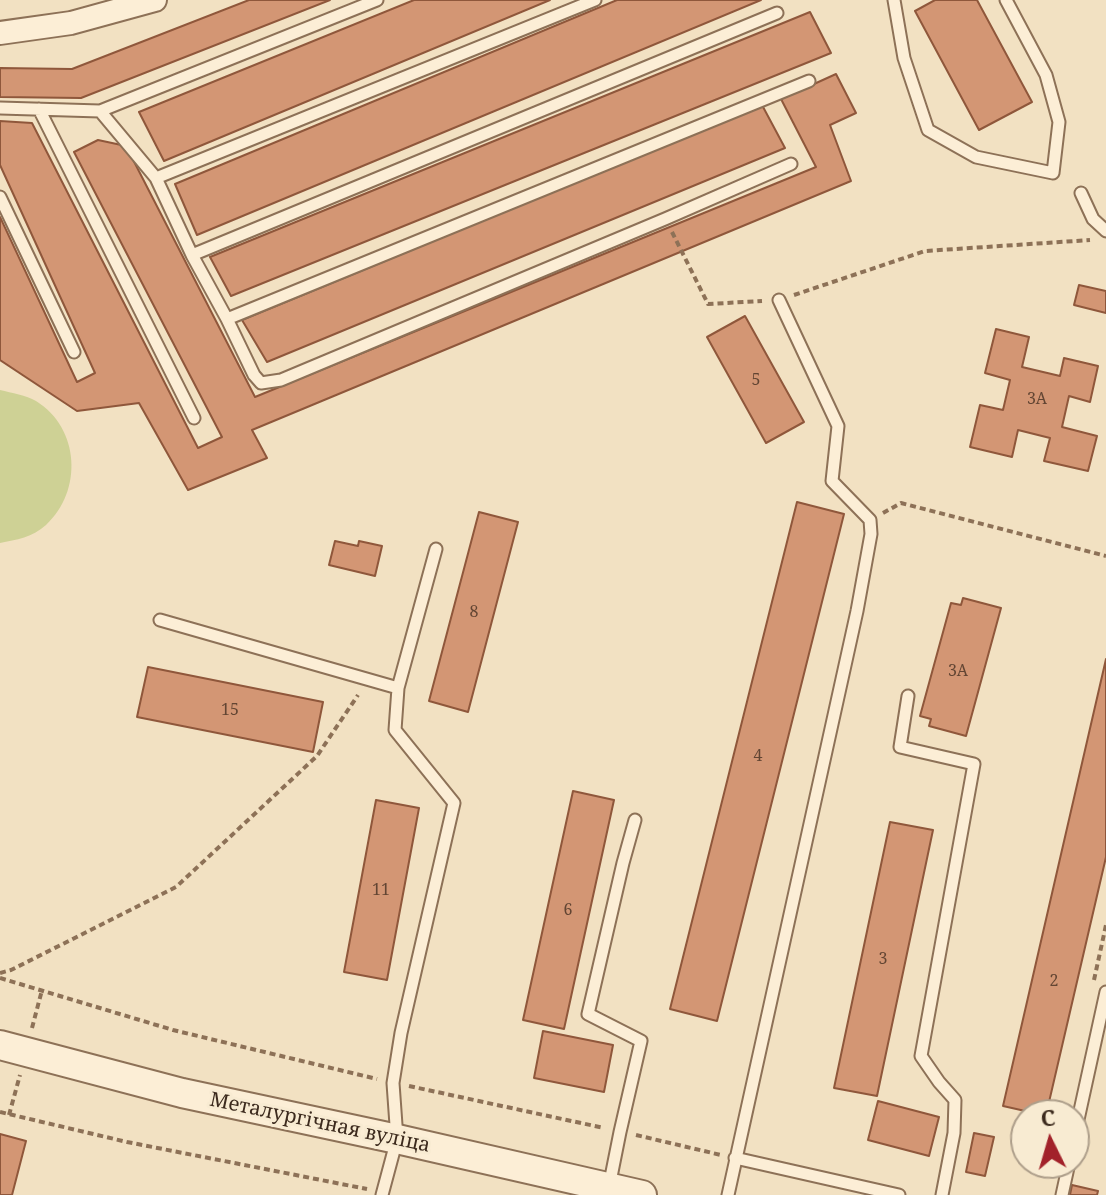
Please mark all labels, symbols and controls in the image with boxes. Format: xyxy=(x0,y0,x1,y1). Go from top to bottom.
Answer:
house number: 5 xyxy=(752,370,760,390)
house number: 3А xyxy=(1027,389,1047,409)
house number: 8 xyxy=(470,602,478,622)
house number: 3А xyxy=(948,661,968,681)
house number: 15 xyxy=(221,700,239,720)
house number: 4 xyxy=(754,746,762,766)
house number: 11 xyxy=(372,880,390,900)
house number: 6 xyxy=(564,900,572,920)
house number: 3 xyxy=(879,949,887,969)
house number: 2 xyxy=(1050,971,1058,991)
street label: Металургічная вуліца xyxy=(208,1088,432,1158)
north arrow xyxy=(1010,1099,1090,1179)
text: С xyxy=(1040,1102,1057,1133)

